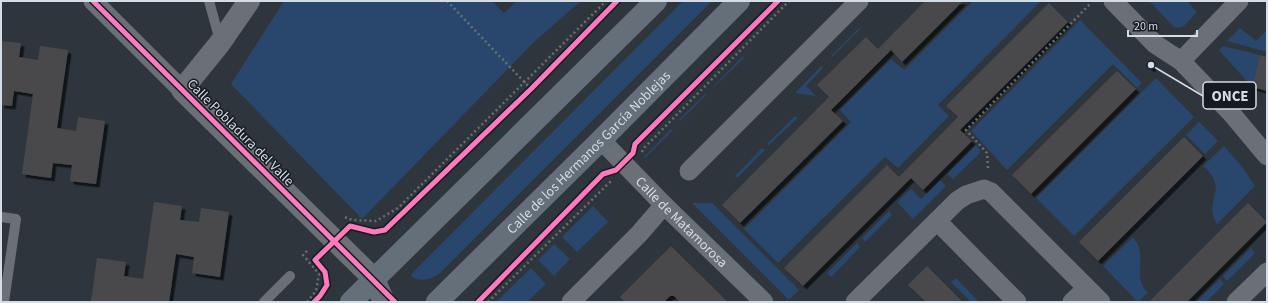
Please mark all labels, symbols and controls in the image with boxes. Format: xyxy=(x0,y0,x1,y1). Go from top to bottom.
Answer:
scale bar xyxy=(1128,12,1197,38)
text: 20 m xyxy=(1134,18,1158,35)
street label: Calle de los Hermanos García Noblejas xyxy=(502,66,676,239)
street label: Calle Pobladura del Valle xyxy=(182,75,298,191)
callout: ONCE xyxy=(1203,82,1256,109)
text: ONCE xyxy=(1211,86,1249,107)
street label: Calle de Matamorosa xyxy=(631,172,732,273)

